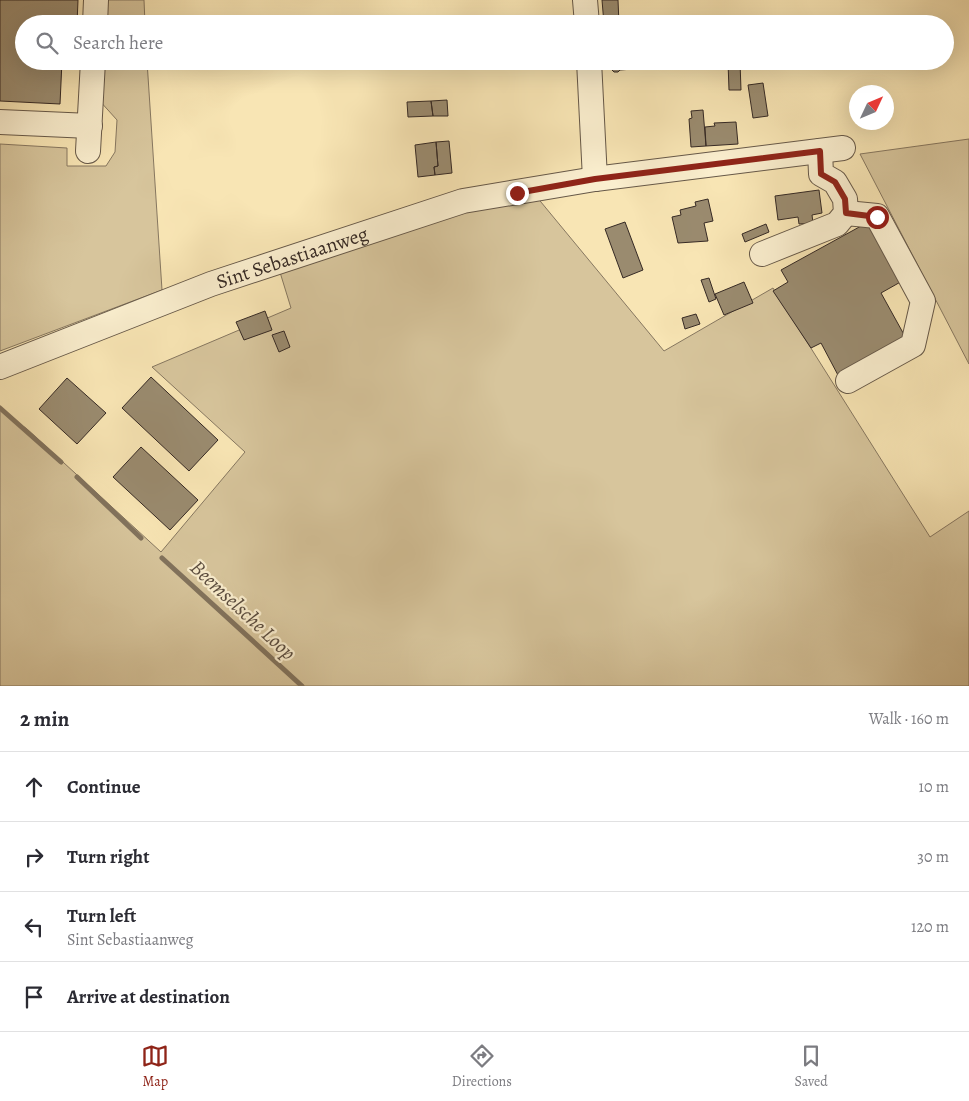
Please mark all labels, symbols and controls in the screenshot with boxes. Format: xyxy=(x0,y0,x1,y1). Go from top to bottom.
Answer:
search box xyxy=(15,15,954,70)
icon: search xyxy=(33,29,61,57)
text: Search here xyxy=(73,30,163,56)
north arrow xyxy=(849,85,894,130)
route end xyxy=(506,182,529,205)
route start xyxy=(866,206,889,229)
street label: Sint Sebastiaanweg xyxy=(213,220,372,295)
water label: Beemselsche Loop xyxy=(184,554,302,666)
text: 2 min xyxy=(20,705,69,733)
text: Walk · 160 m xyxy=(869,708,949,730)
icon: ahead xyxy=(20,773,48,801)
text: Continue xyxy=(67,774,141,800)
text: 10 m xyxy=(919,776,949,798)
icon: right xyxy=(20,843,48,871)
text: Turn right xyxy=(67,844,149,870)
text: 30 m xyxy=(917,846,949,868)
text: Turn left xyxy=(67,903,136,929)
icon: left xyxy=(20,913,48,941)
text: 120 m xyxy=(911,916,949,938)
text: Sint Sebastiaanweg xyxy=(67,929,194,951)
icon: arrive xyxy=(20,983,48,1011)
text: Arrive at destination xyxy=(67,984,230,1010)
tab: Map xyxy=(141,1042,169,1091)
tab: Directions xyxy=(452,1042,512,1091)
tab: Saved xyxy=(795,1042,828,1091)

